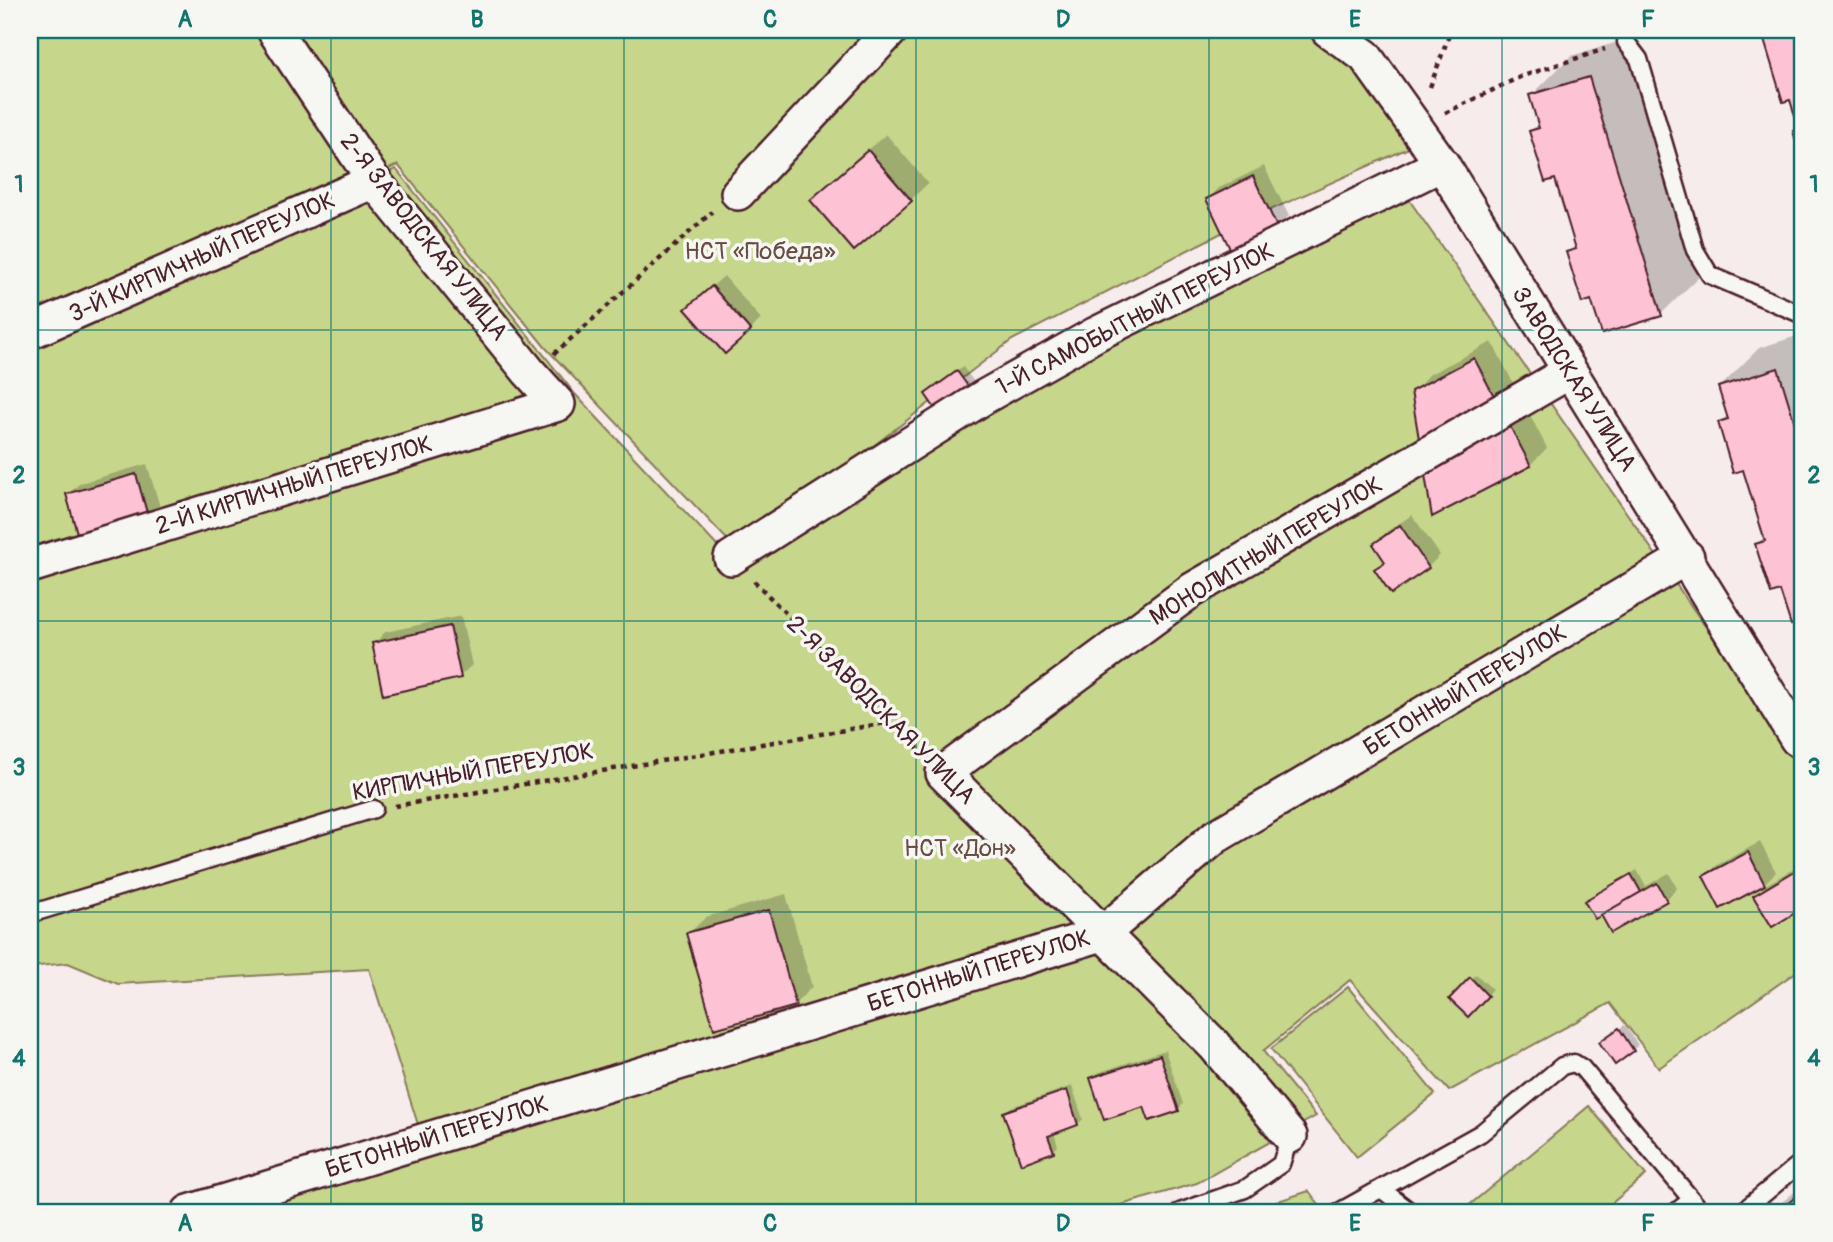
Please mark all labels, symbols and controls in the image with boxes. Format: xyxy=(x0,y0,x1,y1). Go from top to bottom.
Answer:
text: A xyxy=(178,5,193,34)
text: B xyxy=(470,5,484,34)
text: C xyxy=(763,5,777,34)
text: D xyxy=(1056,5,1070,34)
text: E xyxy=(1349,5,1361,34)
text: F xyxy=(1641,5,1655,34)
street label: 2-Я ЗАВОДСКАЯ УЛИЦА xyxy=(334,128,514,346)
text: 1 xyxy=(15,170,24,199)
text: 1 xyxy=(1810,170,1819,199)
street label: 3-Й КИРПИЧНЫЙ ПЕРЕУЛОК xyxy=(65,185,339,329)
street label: 1-Й САМОБЫТНЫЙ ПЕРЕУЛОК xyxy=(991,236,1279,402)
park label: НСТ «Победа» xyxy=(684,237,836,266)
street label: ЗАВОДСКАЯ УЛИЦА xyxy=(1505,281,1643,477)
street label: 2-Й КИРПИЧНЫЙ ПЕРЕУЛОК xyxy=(152,429,436,541)
text: 2 xyxy=(13,461,26,490)
text: 2 xyxy=(1808,461,1821,490)
street label: МОНОЛИТНЫЙ ПЕРЕУЛОК xyxy=(1144,470,1388,632)
street label: 2-Я ЗАВОДСКАЯ УЛИЦА xyxy=(781,610,981,810)
street label: БЕТОННЫЙ ПЕРЕУЛОК xyxy=(1358,618,1572,762)
street label: КИРПИЧНЫЙ ПЕРЕУЛОК xyxy=(350,736,596,808)
text: 3 xyxy=(13,753,25,782)
text: 3 xyxy=(1808,753,1820,782)
park label: НСТ «Дон» xyxy=(904,834,1016,863)
street label: БЕТОННЫЙ ПЕРЕУЛОК xyxy=(864,923,1094,1019)
text: 4 xyxy=(12,1044,26,1073)
text: 4 xyxy=(1807,1044,1821,1073)
street label: БЕТОННЫЙ ПЕРЕУЛОК xyxy=(322,1089,552,1185)
text: A xyxy=(178,1209,193,1238)
text: B xyxy=(470,1209,484,1238)
text: C xyxy=(763,1209,777,1238)
text: D xyxy=(1056,1209,1070,1238)
text: E xyxy=(1349,1209,1361,1238)
text: F xyxy=(1641,1209,1655,1238)

